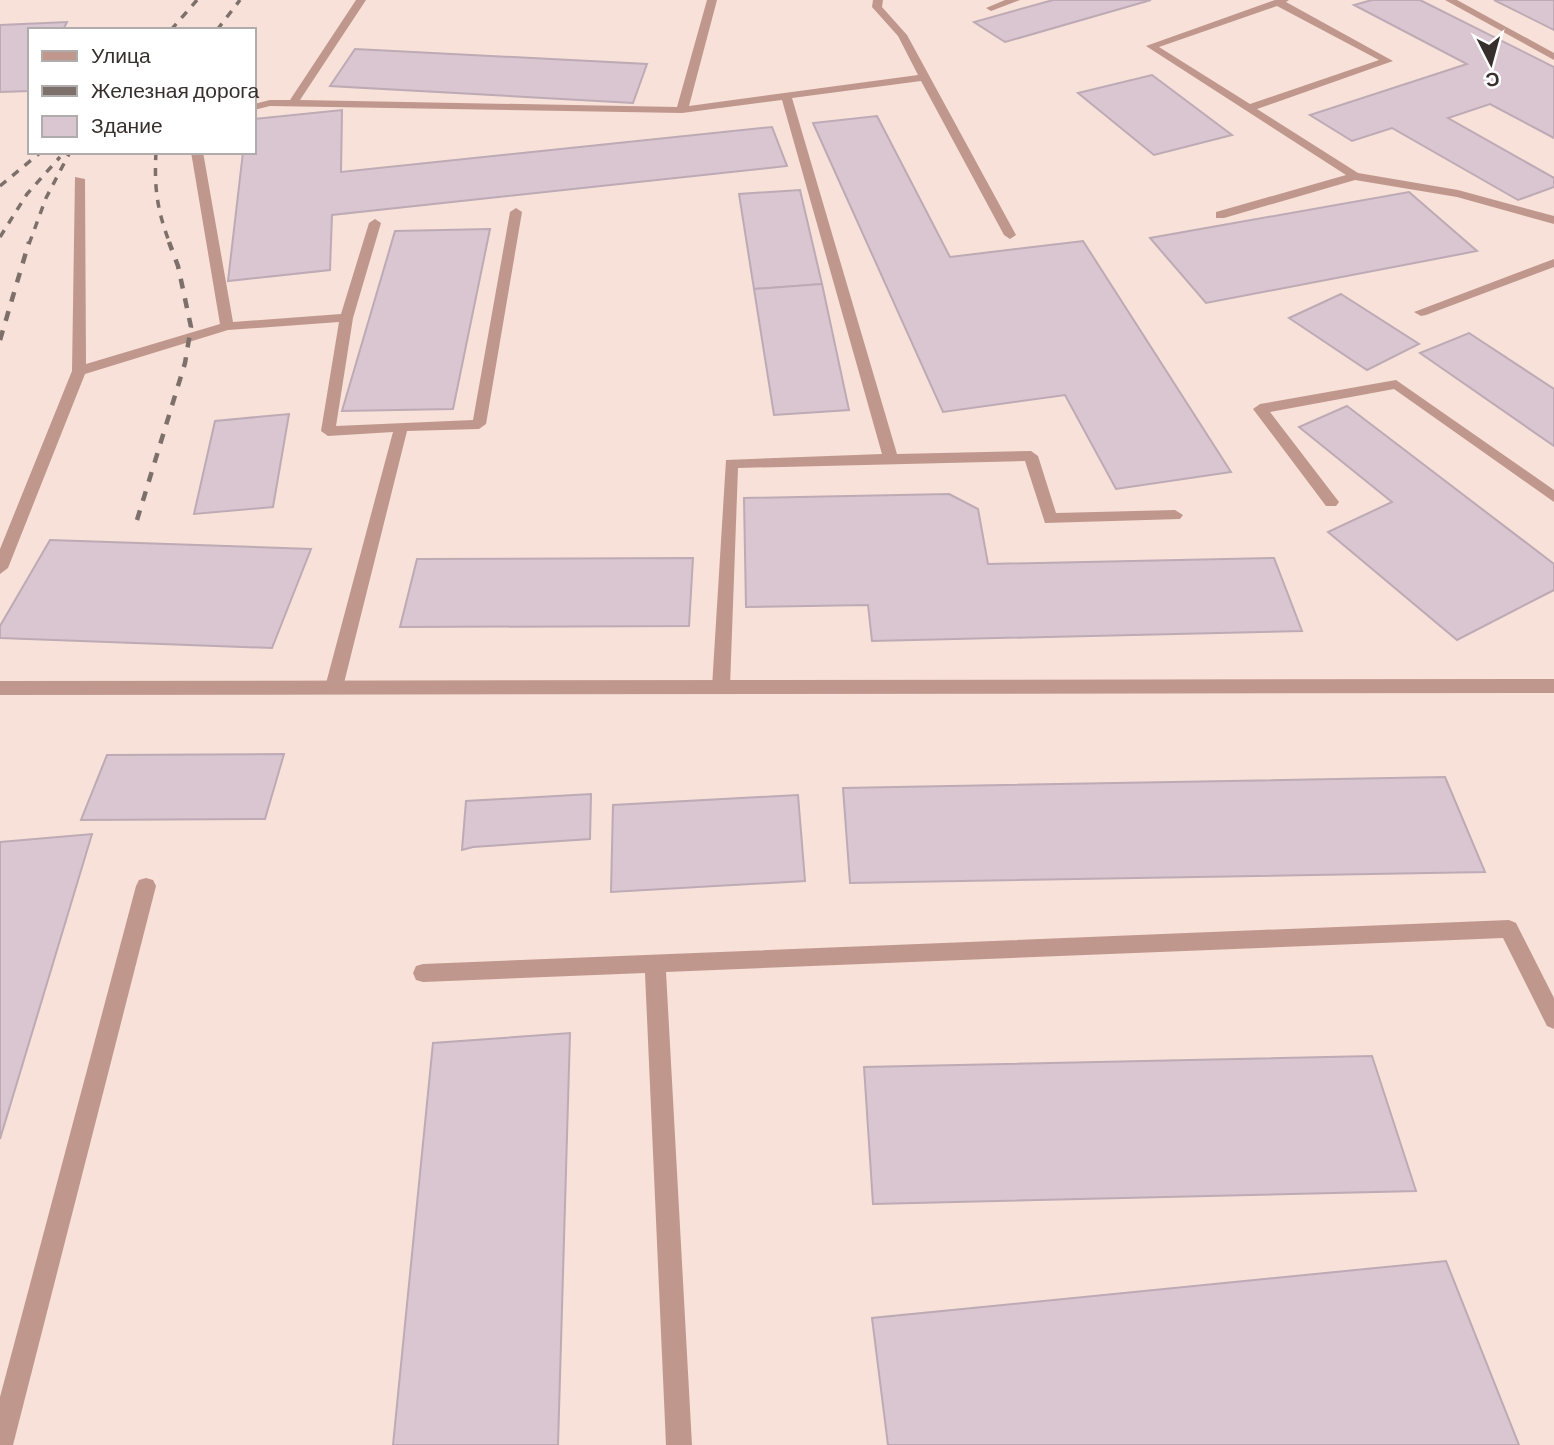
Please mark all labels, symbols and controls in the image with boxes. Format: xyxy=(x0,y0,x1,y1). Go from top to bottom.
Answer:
legend xyxy=(28,28,256,154)
north arrow xyxy=(1456,28,1526,98)
text: Улица xyxy=(91,42,151,67)
text: С xyxy=(1485,68,1501,93)
text: Железная дорога xyxy=(91,77,260,102)
text: Здание xyxy=(91,112,163,137)

